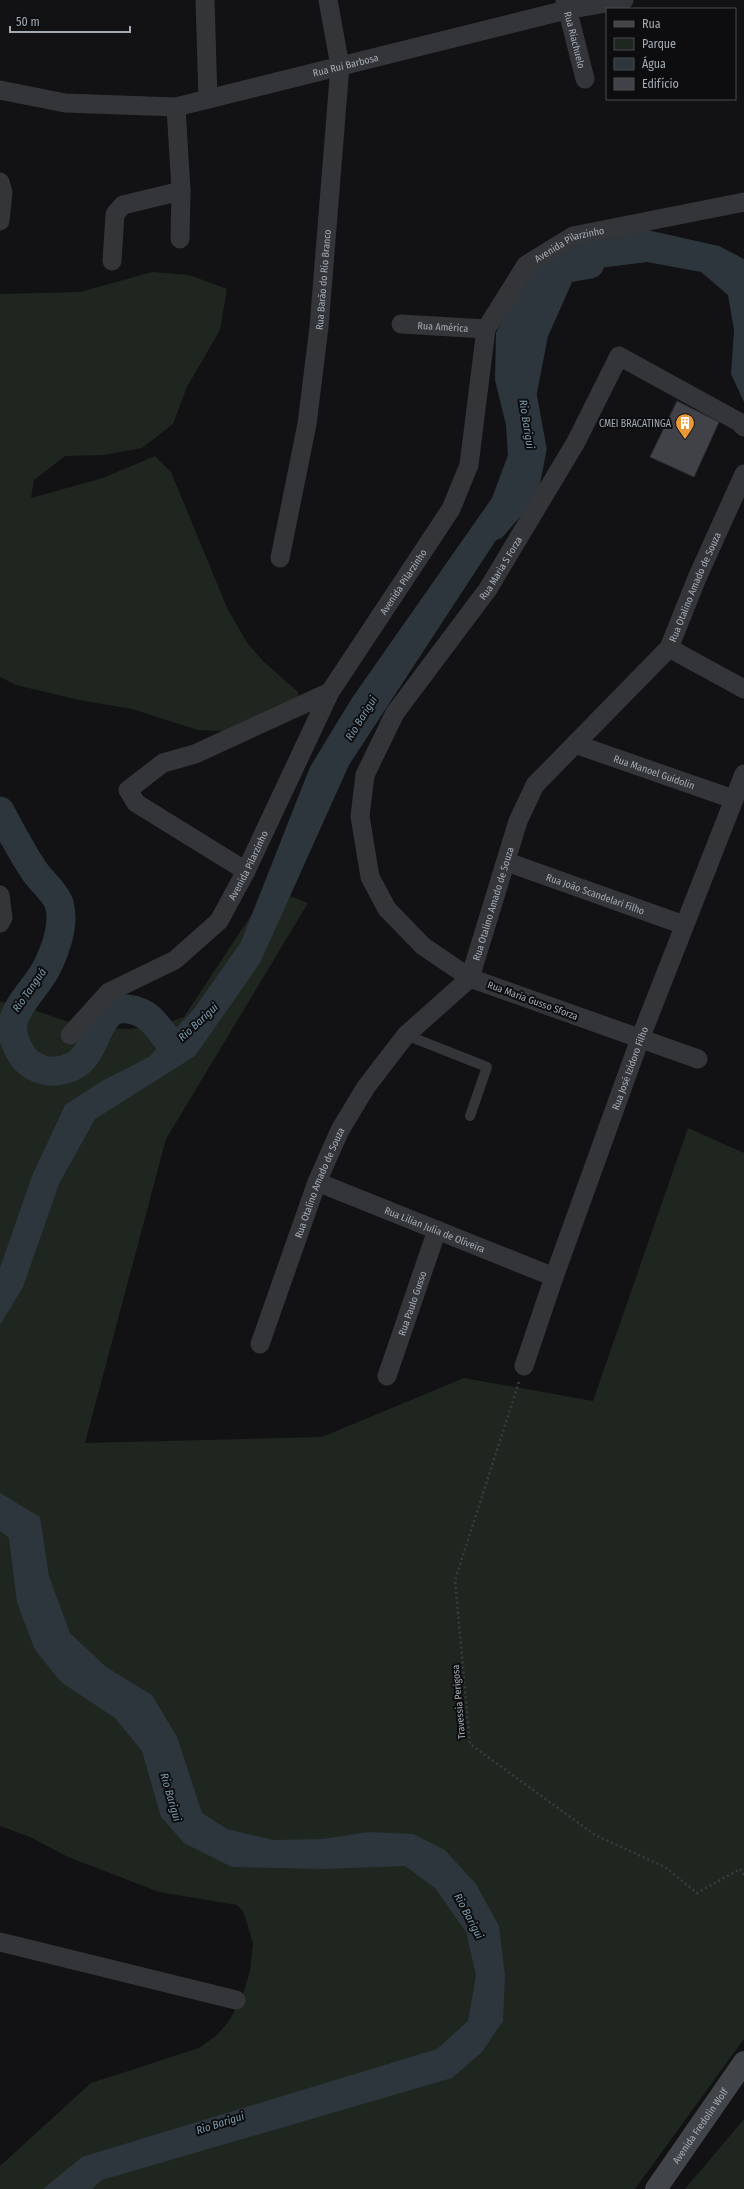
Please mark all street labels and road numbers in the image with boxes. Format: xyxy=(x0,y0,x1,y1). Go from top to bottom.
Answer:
street label: Rua Riachuelo xyxy=(561,10,587,70)
street label: Rua Rui Barbosa xyxy=(312,52,380,80)
street label: Avenida Pilarzinho xyxy=(533,225,605,265)
street label: Rua Barão do Rio Branco xyxy=(314,229,334,331)
street label: Rua América xyxy=(417,320,469,335)
street label: Rua Otalino Amado de Souza xyxy=(667,530,724,644)
street label: Rua Maria S Forza xyxy=(477,535,525,603)
street label: Avenida Pilarzinho xyxy=(378,547,430,617)
street label: Rua Manoel Guidolin xyxy=(612,753,696,792)
street label: Avenida Pilarzinho xyxy=(226,829,271,903)
street label: Rua Otalino Amado de Souza xyxy=(471,846,517,962)
street label: Rua João Scandelari Filho xyxy=(544,871,646,918)
street label: Rua Maria Gusso Sforza xyxy=(486,979,580,1023)
street label: Rua José Izidoro Filho xyxy=(610,1025,651,1112)
street label: Rua Otalino Amado de Souza xyxy=(293,1125,347,1240)
street label: Rua Lilian Julia de Oliveira xyxy=(383,1205,487,1256)
street label: Rua Paulo Gusso xyxy=(396,1270,430,1337)
street label: Travessia Perigosa xyxy=(450,1664,468,1740)
street label: Avenida Fredolin Wolf xyxy=(670,2085,732,2166)

